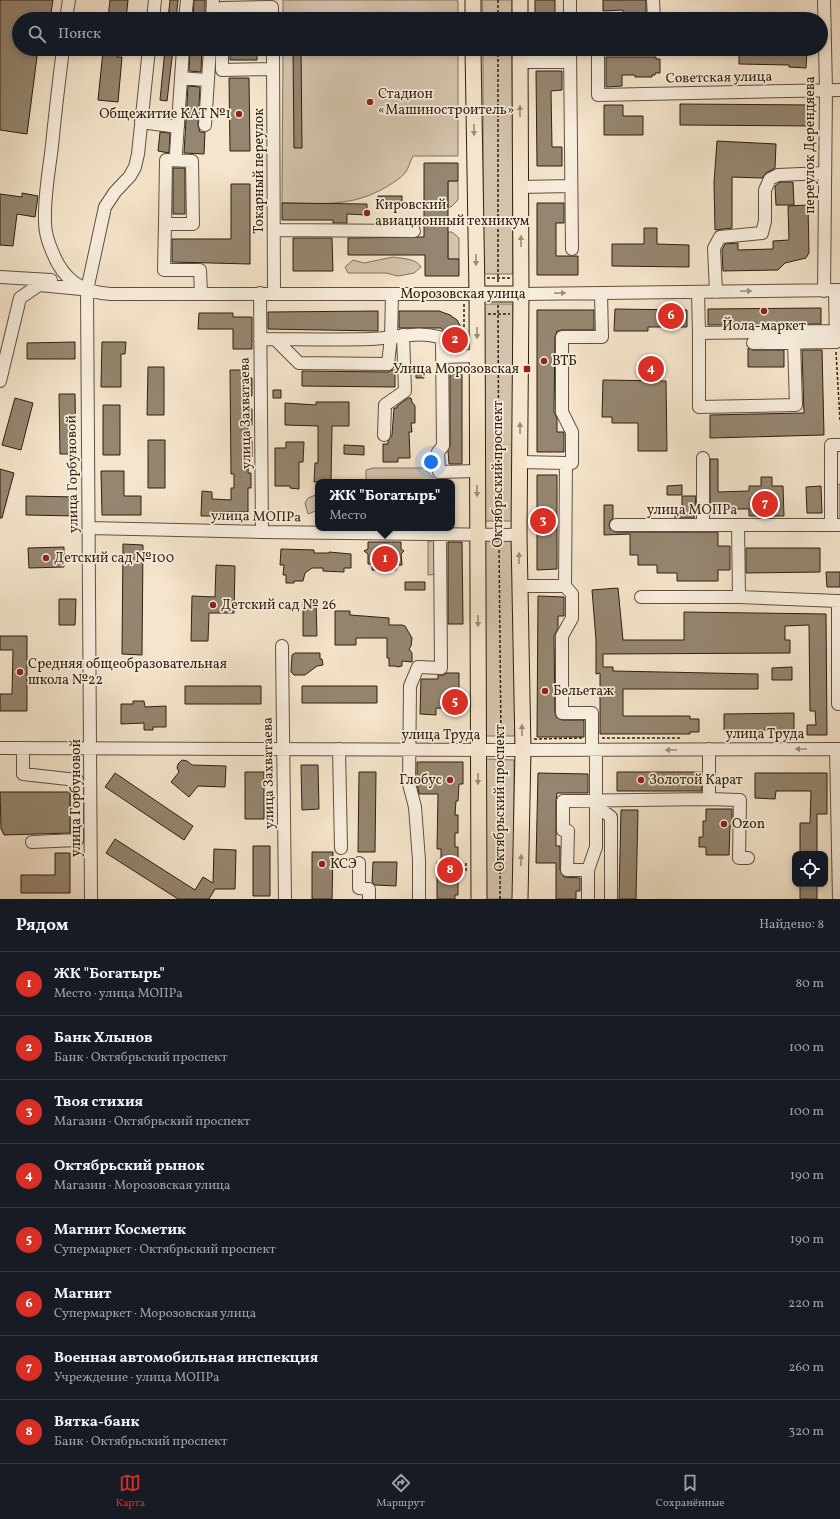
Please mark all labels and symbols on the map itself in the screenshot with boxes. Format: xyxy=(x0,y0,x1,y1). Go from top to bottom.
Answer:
street label: Советская улица xyxy=(666,68,772,88)
street label: переулок Дерендяева xyxy=(801,76,820,214)
place label: Стадион «Машиностроитель» xyxy=(378,85,514,120)
marker: Стадион «Машиностроитель» xyxy=(365,97,375,107)
one-way arrow xyxy=(517,104,523,117)
place label: Общежитие КАТ №1 xyxy=(99,105,231,124)
street label: Токарный переулок xyxy=(250,108,269,234)
marker: Общежитие КАТ №1 xyxy=(234,109,244,119)
one-way arrow xyxy=(471,124,477,137)
place label: Кировский авиационный техникум xyxy=(375,196,530,231)
marker: Кировский авиационный техникум xyxy=(362,208,372,218)
one-way arrow xyxy=(518,234,524,247)
one-way arrow xyxy=(473,254,479,267)
street label: Морозовская улица xyxy=(400,285,526,304)
one-way arrow xyxy=(740,288,753,294)
one-way arrow xyxy=(554,290,567,296)
pin: 6 xyxy=(658,301,684,331)
marker: Йола-маркет xyxy=(759,306,769,316)
place label: Йола-маркет xyxy=(722,316,806,336)
pin: 2 xyxy=(442,325,468,355)
one-way arrow xyxy=(474,327,480,340)
place label: ВТБ xyxy=(552,352,577,371)
pin: 4 xyxy=(638,354,664,384)
marker: ВТБ xyxy=(539,356,549,366)
street label: улица Захватаева xyxy=(236,357,256,469)
place label: Улица Морозовская xyxy=(393,360,519,379)
marker: Улица Морозовская xyxy=(522,364,532,374)
street label: Октябрьский проспект xyxy=(489,401,508,547)
street label: улица Горбуновой xyxy=(62,414,84,533)
one-way arrow xyxy=(517,421,523,434)
your location xyxy=(421,452,441,472)
one-way arrow xyxy=(474,485,480,498)
pin: 7 xyxy=(752,489,778,519)
street label: улица МОПРа xyxy=(647,501,737,520)
pin: 3 xyxy=(530,506,556,536)
street label: улица МОПРа xyxy=(211,507,301,527)
pin: 1 xyxy=(372,544,398,574)
place label: Детский сад №100 xyxy=(54,549,174,568)
one-way arrow xyxy=(516,551,522,564)
marker: Детский сад №100 xyxy=(41,553,51,563)
place label: Детский сад № 26 xyxy=(221,596,336,615)
marker: Детский сад № 26 xyxy=(208,600,218,610)
one-way arrow xyxy=(475,615,481,628)
place label: Средняя общеобразовательная школа №22 xyxy=(28,655,227,690)
marker: Средняя общеобразовательная школа №22 xyxy=(15,667,25,677)
place label: Бельетаж xyxy=(553,682,614,701)
marker: Бельетаж xyxy=(540,686,550,696)
pin: 5 xyxy=(442,687,468,717)
street label: улица Захватаева xyxy=(259,717,279,829)
one-way arrow xyxy=(519,723,525,736)
street label: Октябрьский проспект xyxy=(491,725,510,871)
street label: улица Труда xyxy=(726,725,804,744)
street label: улица Труда xyxy=(402,726,480,745)
street label: улица Горбуновой xyxy=(67,739,86,857)
one-way arrow xyxy=(794,746,807,752)
one-way arrow xyxy=(664,747,677,753)
place label: Глобус xyxy=(399,771,442,790)
place label: Золотой Карат xyxy=(649,771,743,790)
one-way arrow xyxy=(475,773,481,786)
marker: Глобус xyxy=(445,775,455,785)
marker: Золотой Карат xyxy=(636,775,646,785)
place label: Ozon xyxy=(732,815,765,834)
marker: Ozon xyxy=(719,819,729,829)
one-way arrow xyxy=(518,853,524,866)
place label: КСЭ xyxy=(330,855,357,874)
pin: 8 xyxy=(437,855,463,885)
marker: КСЭ xyxy=(317,859,327,869)

